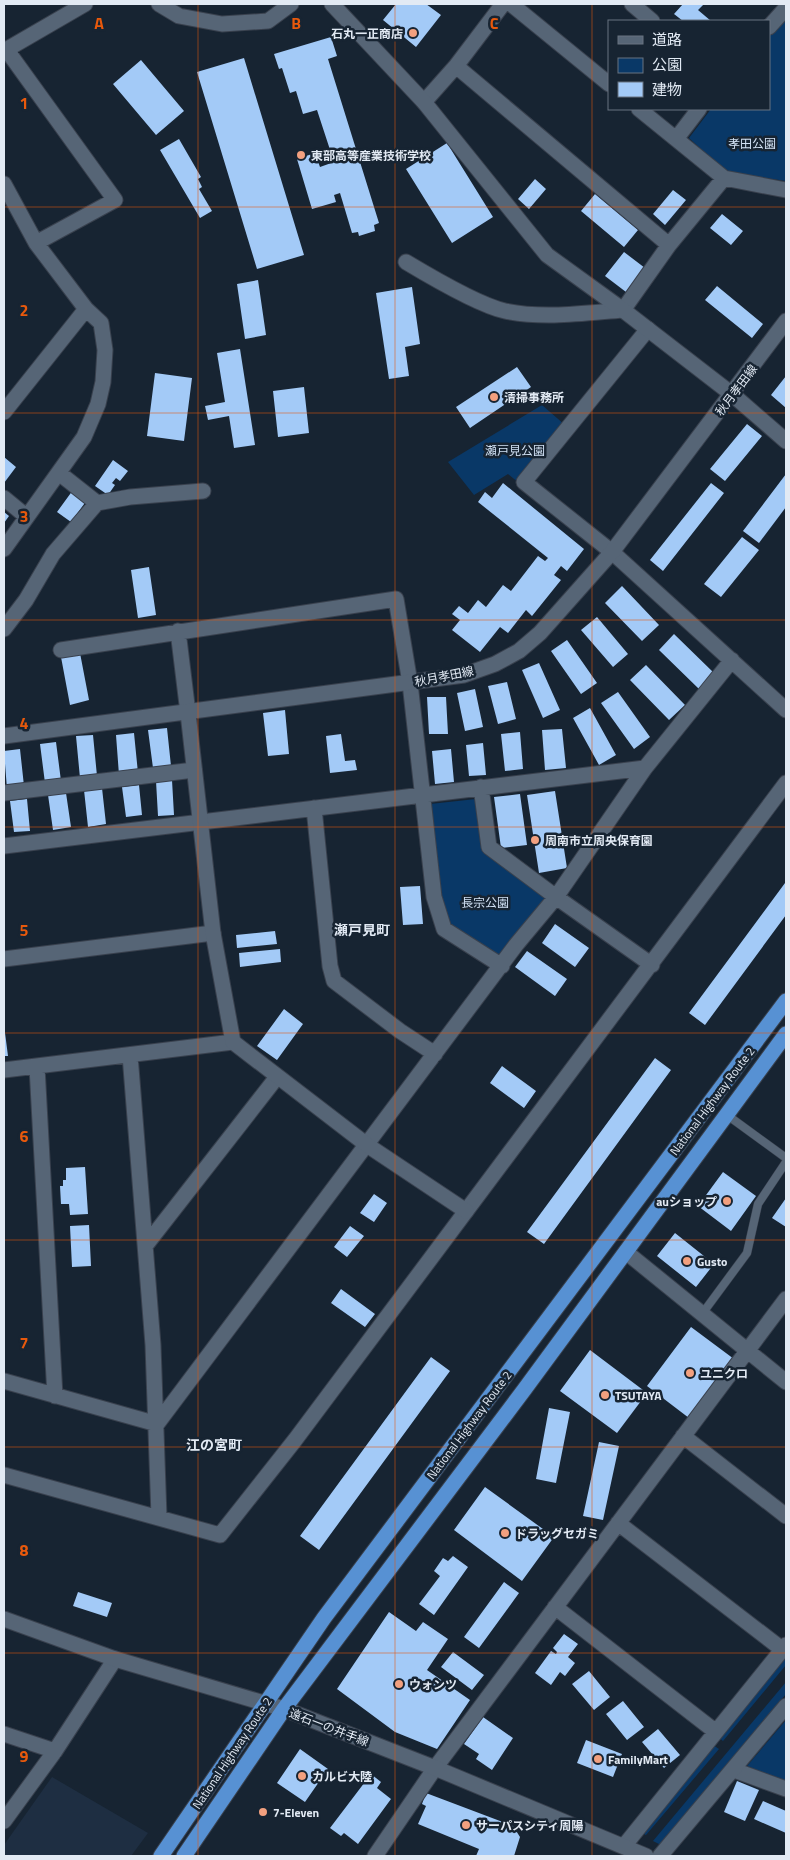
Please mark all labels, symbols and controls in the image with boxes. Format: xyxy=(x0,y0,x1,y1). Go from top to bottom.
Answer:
text: A xyxy=(94,11,104,35)
text: B xyxy=(291,11,301,35)
text: C xyxy=(490,11,499,35)
legend xyxy=(608,20,770,110)
place label: 石丸一正商店 xyxy=(331,24,403,43)
marker: 石丸一正商店 xyxy=(407,27,419,39)
text: 道路 xyxy=(652,28,682,51)
text: 公園 xyxy=(652,53,682,76)
text: 建物 xyxy=(652,78,682,101)
text: 1 xyxy=(20,91,28,115)
park label: 孝田公園 xyxy=(728,134,776,153)
place label: 東部高等産業技術学校 xyxy=(311,146,431,165)
marker: 東部高等産業技術学校 xyxy=(295,149,307,161)
text: 2 xyxy=(20,298,28,322)
street label: 秋月孝田線 xyxy=(710,360,762,420)
place label: 清掃事務所 xyxy=(504,388,564,407)
marker: 清掃事務所 xyxy=(488,391,500,403)
park label: 瀬戸見公園 xyxy=(485,441,545,460)
text: 3 xyxy=(20,504,28,528)
street label: 秋月孝田線 xyxy=(413,661,475,691)
text: 4 xyxy=(20,711,29,735)
place label: 周南市立周央保育園 xyxy=(545,831,653,850)
marker: 周南市立周央保育園 xyxy=(529,834,541,846)
park label: 長宗公園 xyxy=(461,893,509,912)
text: 5 xyxy=(20,918,29,942)
district label: 瀬戸見町 xyxy=(334,919,390,940)
street label: National Highway Route 2 xyxy=(665,1043,759,1159)
text: 6 xyxy=(20,1124,29,1148)
place label: auショップ xyxy=(656,1192,717,1211)
marker: auショップ xyxy=(721,1195,733,1207)
place label: Gusto xyxy=(697,1252,727,1271)
marker: Gusto xyxy=(681,1255,693,1267)
text: 7 xyxy=(20,1331,28,1355)
place label: ユニクロ xyxy=(700,1364,748,1383)
street label: National Highway Route 2 xyxy=(422,1367,516,1483)
marker: ユニクロ xyxy=(684,1367,696,1379)
place label: TSUTAYA xyxy=(615,1386,662,1405)
marker: TSUTAYA xyxy=(599,1389,611,1401)
district label: 江の宮町 xyxy=(186,1434,242,1455)
place label: ドラッグセガミ xyxy=(515,1524,599,1543)
marker: ドラッグセガミ xyxy=(499,1527,511,1539)
text: 8 xyxy=(20,1538,29,1562)
place label: ウォンツ xyxy=(409,1675,457,1694)
marker: ウォンツ xyxy=(393,1678,405,1690)
street label: National Highway Route 2 xyxy=(187,1693,277,1813)
street label: 遠石一の井手線 xyxy=(286,1703,372,1751)
text: 9 xyxy=(20,1744,29,1768)
place label: FamilyMart xyxy=(608,1750,669,1769)
marker: FamilyMart xyxy=(592,1753,604,1765)
place label: カルビ大陸 xyxy=(312,1767,372,1786)
marker: カルビ大陸 xyxy=(296,1770,308,1782)
place label: 7-Eleven xyxy=(273,1803,319,1822)
marker: 7-Eleven xyxy=(257,1806,269,1818)
place label: サーパスシティ周陽 xyxy=(476,1816,583,1835)
marker: サーパスシティ周陽 xyxy=(460,1819,472,1831)

